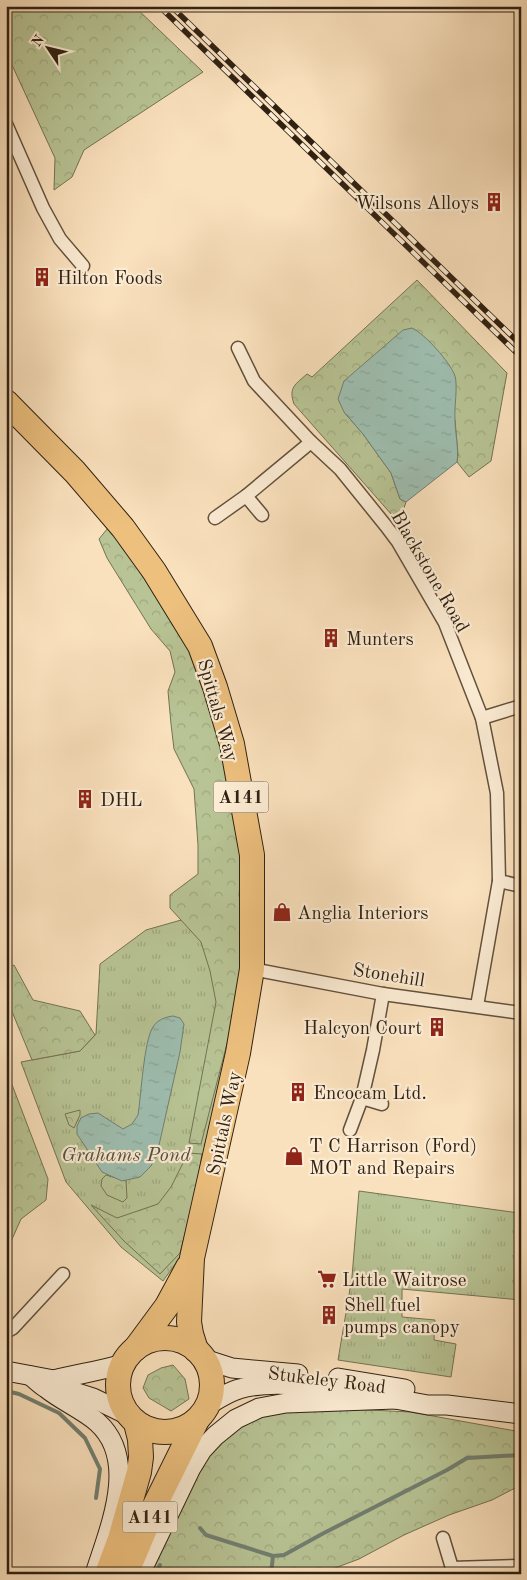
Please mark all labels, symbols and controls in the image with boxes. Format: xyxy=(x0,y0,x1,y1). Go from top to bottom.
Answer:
north arrow xyxy=(22,22,72,72)
text: N xyxy=(29,32,47,50)
building icon: Wilsons Alloys xyxy=(483,191,505,213)
place label: Wilsons Alloys xyxy=(355,195,479,214)
building icon: Hilton Foods xyxy=(31,266,53,288)
place label: Hilton Foods xyxy=(57,270,162,289)
street label: Blackstone Road xyxy=(386,508,471,636)
building icon: Munters xyxy=(320,627,342,649)
place label: Munters xyxy=(346,631,414,650)
street label: Spittals Way xyxy=(193,657,240,764)
road number: A141 xyxy=(214,782,268,812)
building icon: DHL xyxy=(74,788,96,810)
place label: DHL xyxy=(100,792,143,811)
shop icon: Anglia Interiors xyxy=(271,901,293,923)
place label: Anglia Interiors xyxy=(297,905,429,924)
street label: Stonehill xyxy=(351,961,426,992)
building icon: Halcyon Court xyxy=(426,1016,448,1038)
place label: Halcyon Court xyxy=(303,1020,422,1039)
street label: Spittals Way xyxy=(205,1070,246,1177)
building icon: Encocam Ltd. xyxy=(287,1081,309,1103)
place label: Encocam Ltd. xyxy=(313,1085,427,1104)
place label: T C Harrison (Ford) MOT and Repairs xyxy=(309,1137,477,1179)
shop icon: T C Harrison (Ford) MOT and Repairs xyxy=(283,1145,305,1167)
water label: Grahams Pond xyxy=(61,1146,191,1166)
supermarket icon: Little Waitrose xyxy=(316,1268,338,1290)
place label: Little Waitrose xyxy=(342,1272,467,1291)
place label: Shell fuel pumps canopy xyxy=(344,1297,460,1338)
building icon: Shell fuel pumps canopy xyxy=(318,1304,340,1326)
street label: Stukeley Road xyxy=(267,1365,387,1398)
road number: A141 xyxy=(122,1501,178,1532)

